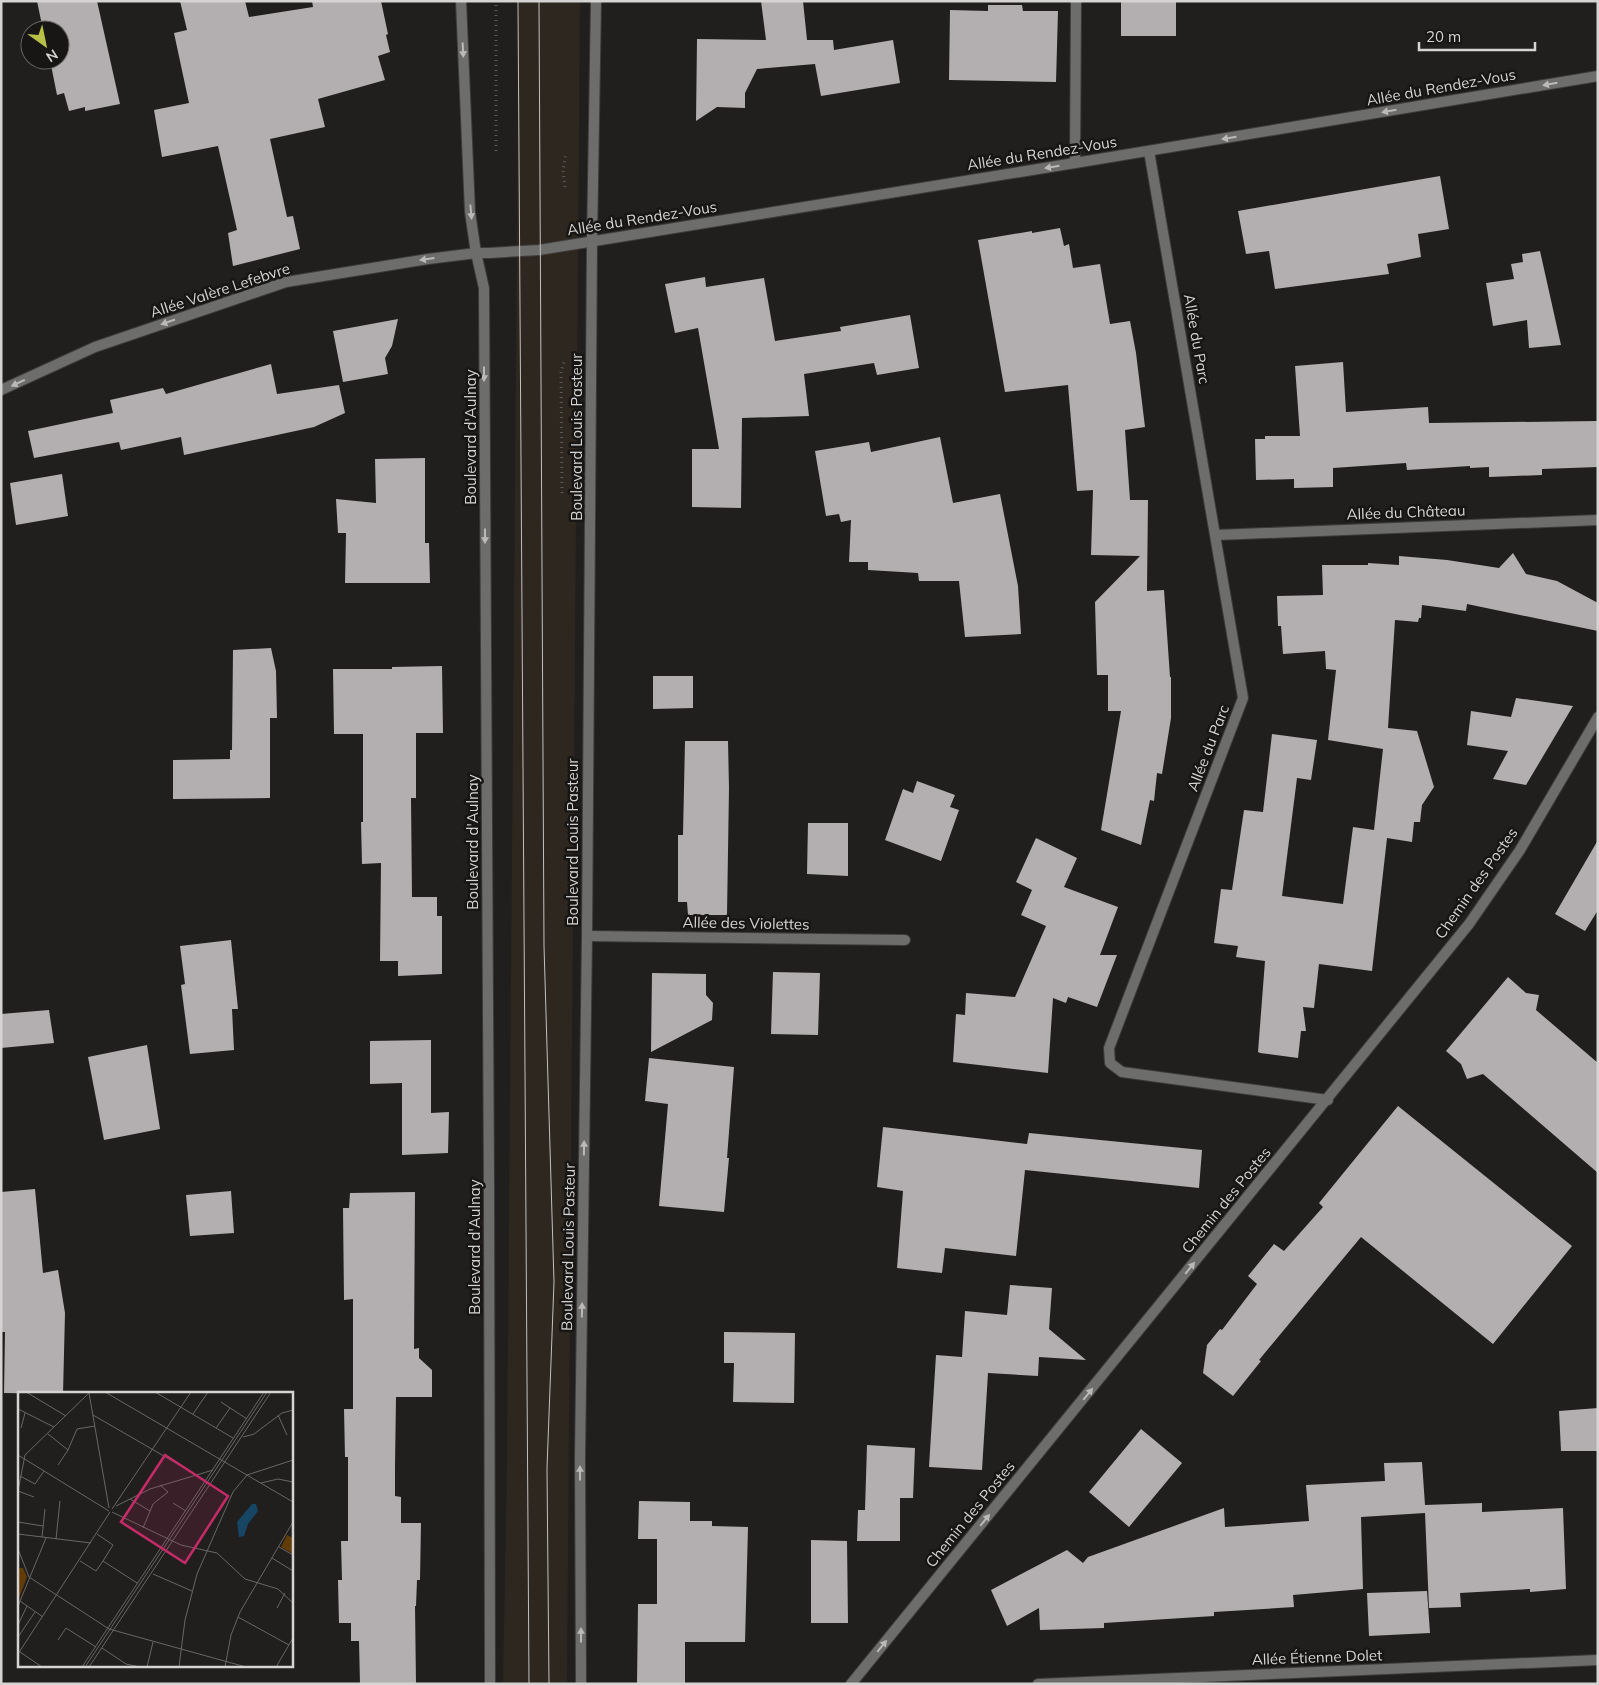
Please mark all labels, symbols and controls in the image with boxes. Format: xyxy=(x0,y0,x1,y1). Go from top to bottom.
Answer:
north arrow xyxy=(20,20,70,70)
scale bar xyxy=(1419,20,1535,52)
text: 20 m xyxy=(1426,27,1461,46)
one-way arrow xyxy=(460,42,468,58)
text: N xyxy=(43,45,61,66)
street label: Allée du Rendez-Vous xyxy=(1365,64,1517,110)
one-way arrow xyxy=(1541,80,1557,88)
one-way arrow xyxy=(1381,107,1397,115)
street label: Allée du Rendez-Vous xyxy=(966,132,1118,174)
one-way arrow xyxy=(1221,134,1237,142)
one-way arrow xyxy=(1043,163,1059,171)
street label: Allée du Rendez-Vous xyxy=(566,197,718,239)
one-way arrow xyxy=(467,205,475,221)
one-way arrow xyxy=(419,255,435,263)
street label: Allée Valère Lefebvre xyxy=(148,258,292,322)
street label: Allée du Parc xyxy=(1180,292,1214,386)
one-way arrow xyxy=(161,319,176,326)
street label: Boulevard Louis Pasteur xyxy=(567,353,586,521)
one-way arrow xyxy=(480,366,488,382)
street label: Boulevard d'Aulnay xyxy=(461,369,480,505)
one-way arrow xyxy=(11,379,25,387)
street label: Allée du Château xyxy=(1346,500,1466,524)
one-way arrow xyxy=(481,528,489,544)
street label: Allée du Parc xyxy=(1183,702,1233,794)
street label: Boulevard Louis Pasteur xyxy=(563,758,582,926)
street label: Boulevard d'Aulnay xyxy=(463,774,482,910)
street label: Chemin des Postes xyxy=(1431,824,1521,942)
street label: Allée des Violettes xyxy=(682,912,810,934)
one-way arrow xyxy=(580,1139,588,1155)
street label: Chemin des Postes xyxy=(1177,1143,1275,1257)
street label: Boulevard Louis Pasteur xyxy=(557,1163,579,1331)
street label: Boulevard d'Aulnay xyxy=(465,1179,484,1315)
one-way arrow xyxy=(1185,1262,1196,1275)
one-way arrow xyxy=(578,1302,586,1318)
one-way arrow xyxy=(1082,1388,1093,1401)
inset map xyxy=(18,1392,292,1668)
street label: Chemin des Postes xyxy=(921,1457,1019,1571)
one-way arrow xyxy=(576,1464,584,1480)
one-way arrow xyxy=(979,1514,990,1527)
one-way arrow xyxy=(577,1627,585,1643)
one-way arrow xyxy=(877,1640,888,1653)
street label: Allée Étienne Dolet xyxy=(1251,1645,1383,1669)

